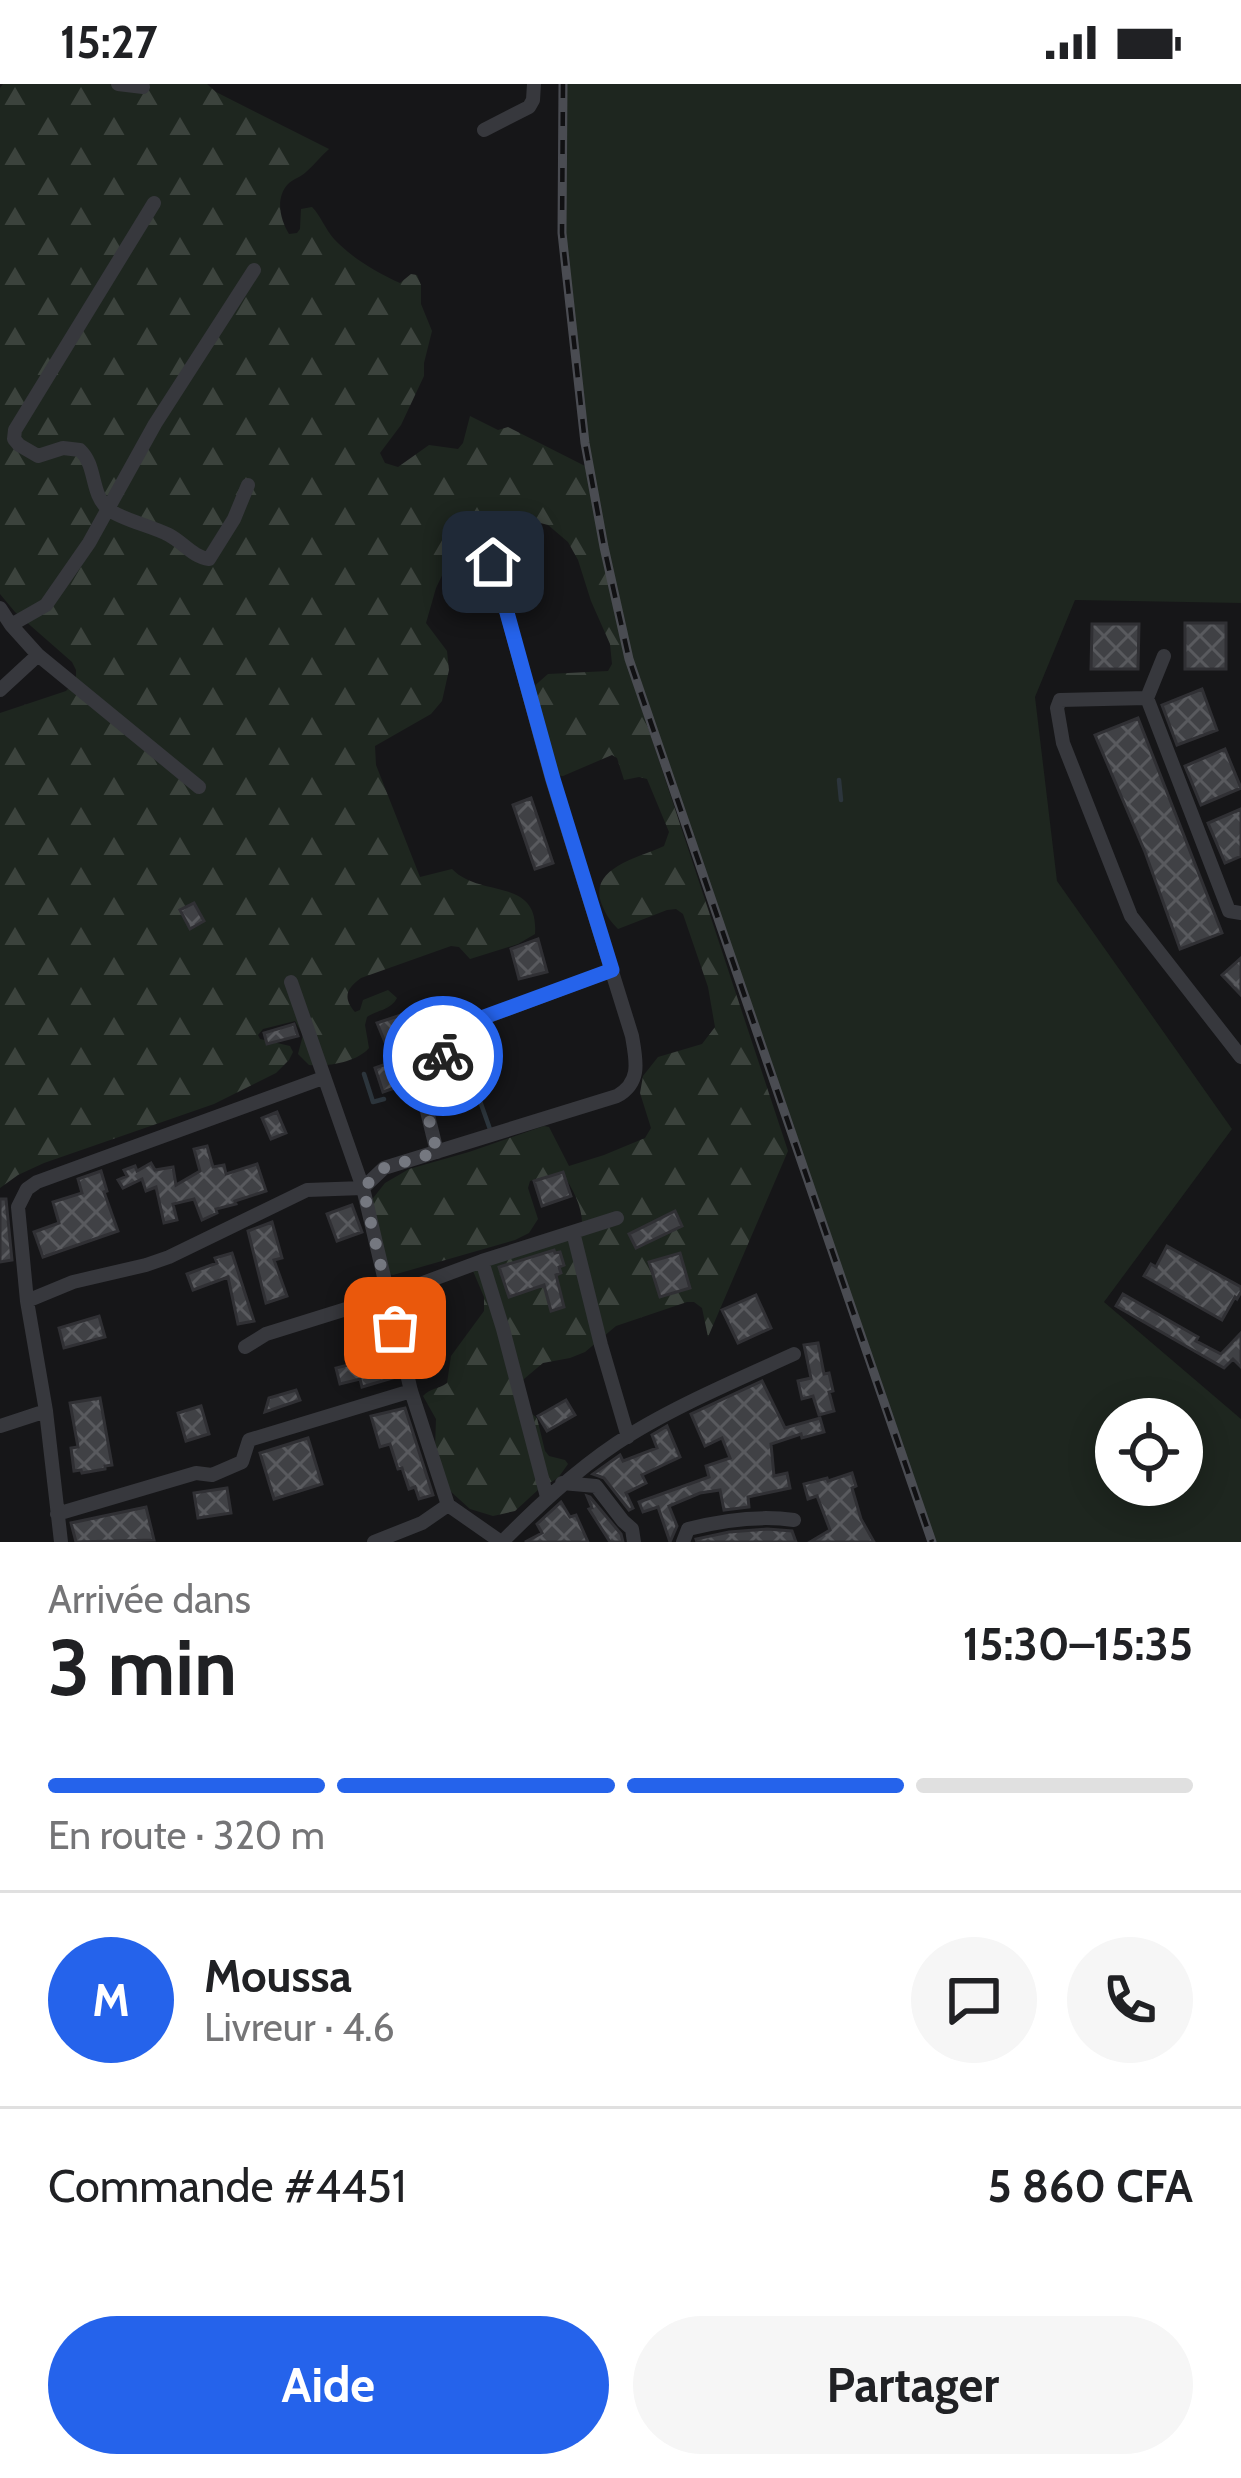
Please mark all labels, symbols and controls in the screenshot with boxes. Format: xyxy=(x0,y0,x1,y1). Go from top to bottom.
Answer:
text: 15:27 xyxy=(60,15,158,69)
pin xyxy=(442,511,544,613)
icon: home xyxy=(460,529,526,595)
courier xyxy=(383,996,503,1116)
icon: bike xyxy=(410,1023,476,1089)
pin xyxy=(344,1277,446,1379)
icon: bag xyxy=(362,1295,428,1361)
map controls xyxy=(1095,1398,1203,1506)
button: locate xyxy=(1095,1398,1203,1506)
text: Arrivée dans xyxy=(48,1575,251,1623)
text: 15:30–15:35 xyxy=(963,1617,1193,1671)
text: 3 min xyxy=(48,1620,237,1715)
text: En route · 320 m xyxy=(48,1811,325,1859)
button: chat xyxy=(911,1937,1037,2063)
button: phone xyxy=(1067,1937,1193,2063)
text: Moussa xyxy=(204,1949,352,2003)
text: M xyxy=(92,1973,130,2027)
text: Livreur · 4.6 xyxy=(204,2003,395,2051)
text: Commande #4451 xyxy=(48,2159,406,2213)
text: 5 860 CFA xyxy=(988,2159,1193,2213)
button: Aide xyxy=(48,2316,609,2454)
button: Partager xyxy=(633,2316,1193,2454)

